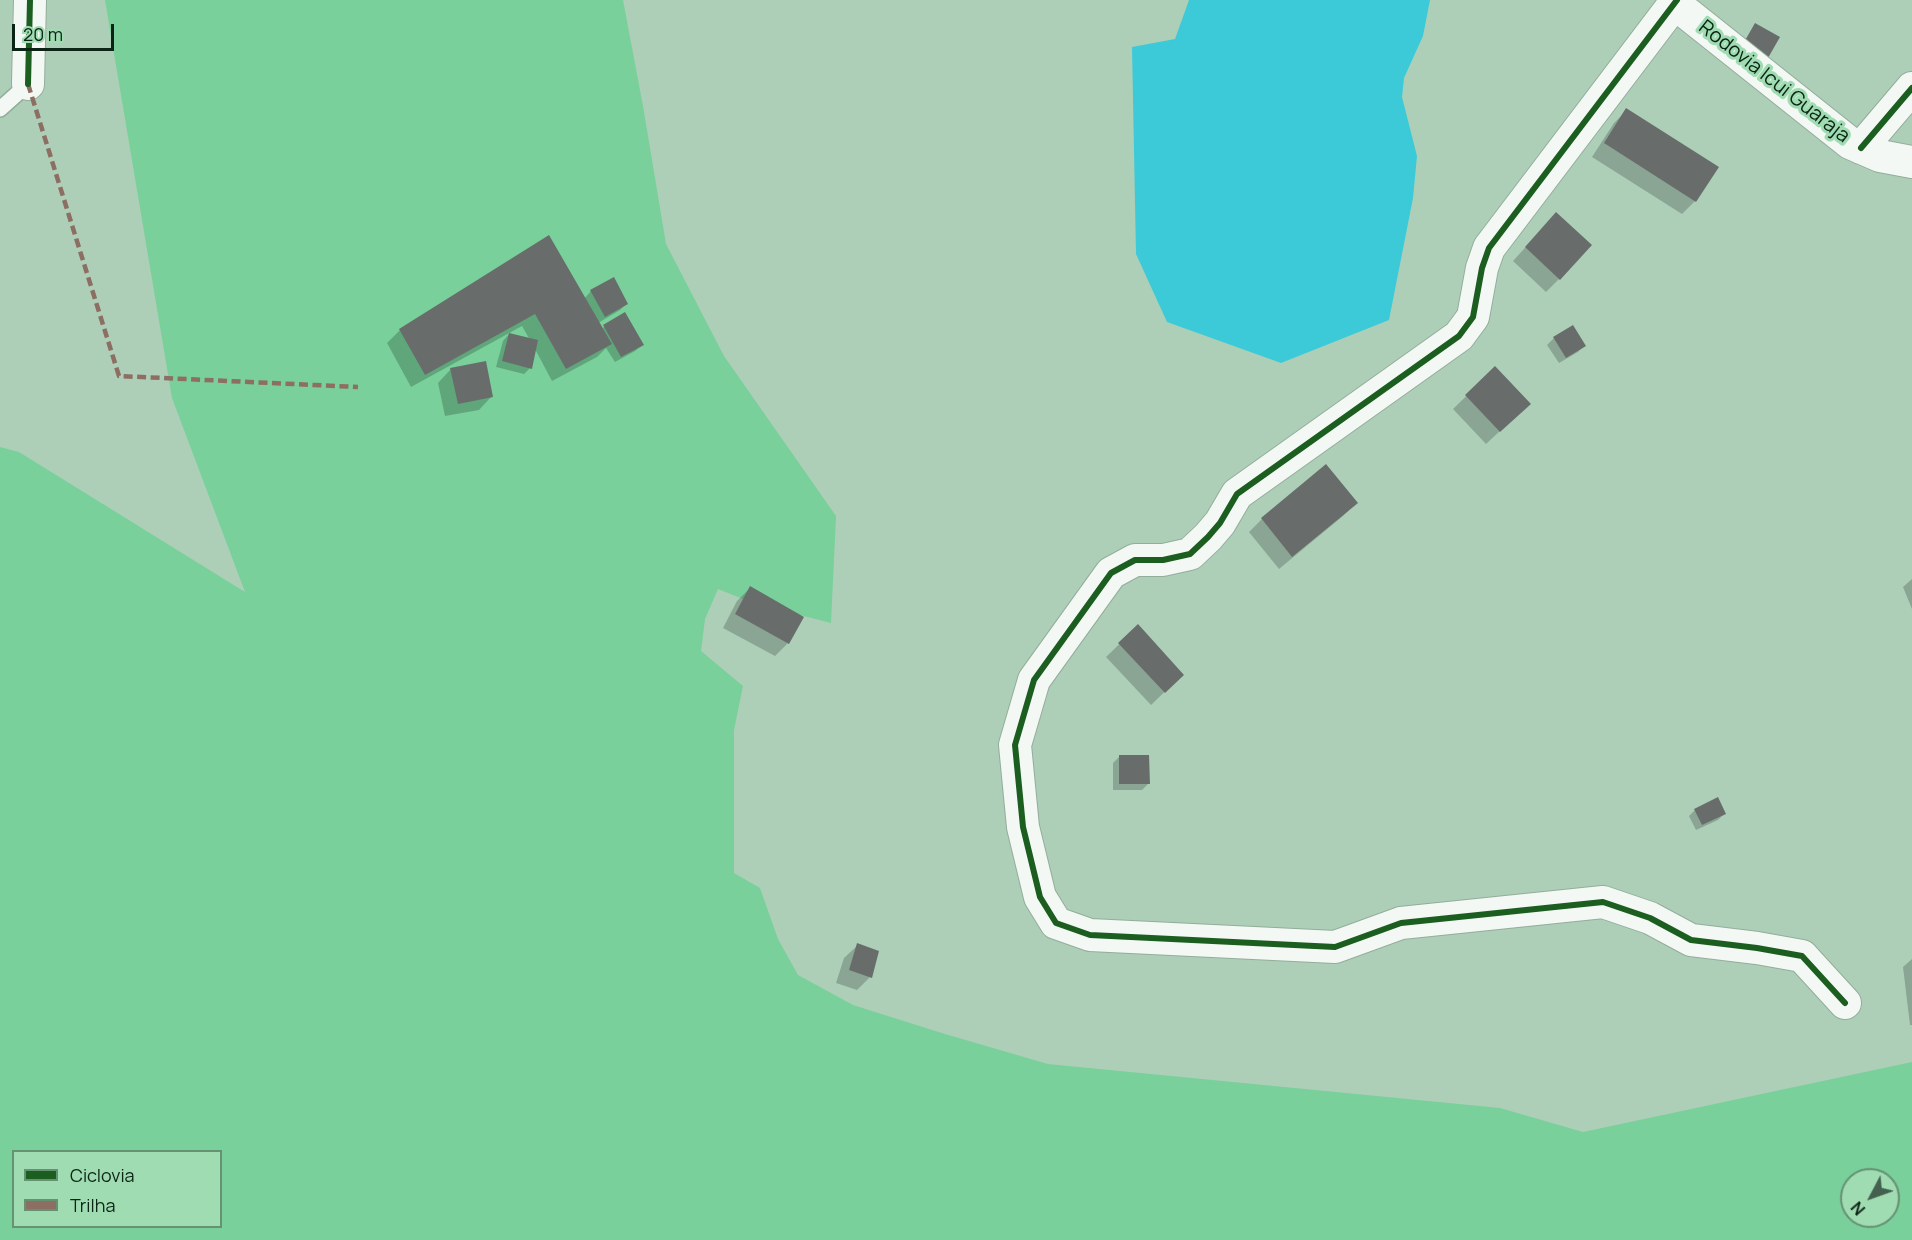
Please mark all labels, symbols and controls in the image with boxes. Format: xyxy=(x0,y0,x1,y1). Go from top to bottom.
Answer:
scale bar xyxy=(15,12,117,50)
street label: Rodovia Icui Guaraja xyxy=(1694,16,1854,148)
text: 20 m xyxy=(23,22,63,46)
legend xyxy=(12,1150,222,1228)
text: Ciclovia xyxy=(70,1163,135,1187)
north arrow xyxy=(1840,1168,1900,1228)
text: Trilha xyxy=(70,1193,115,1217)
text: N xyxy=(1846,1197,1870,1220)

